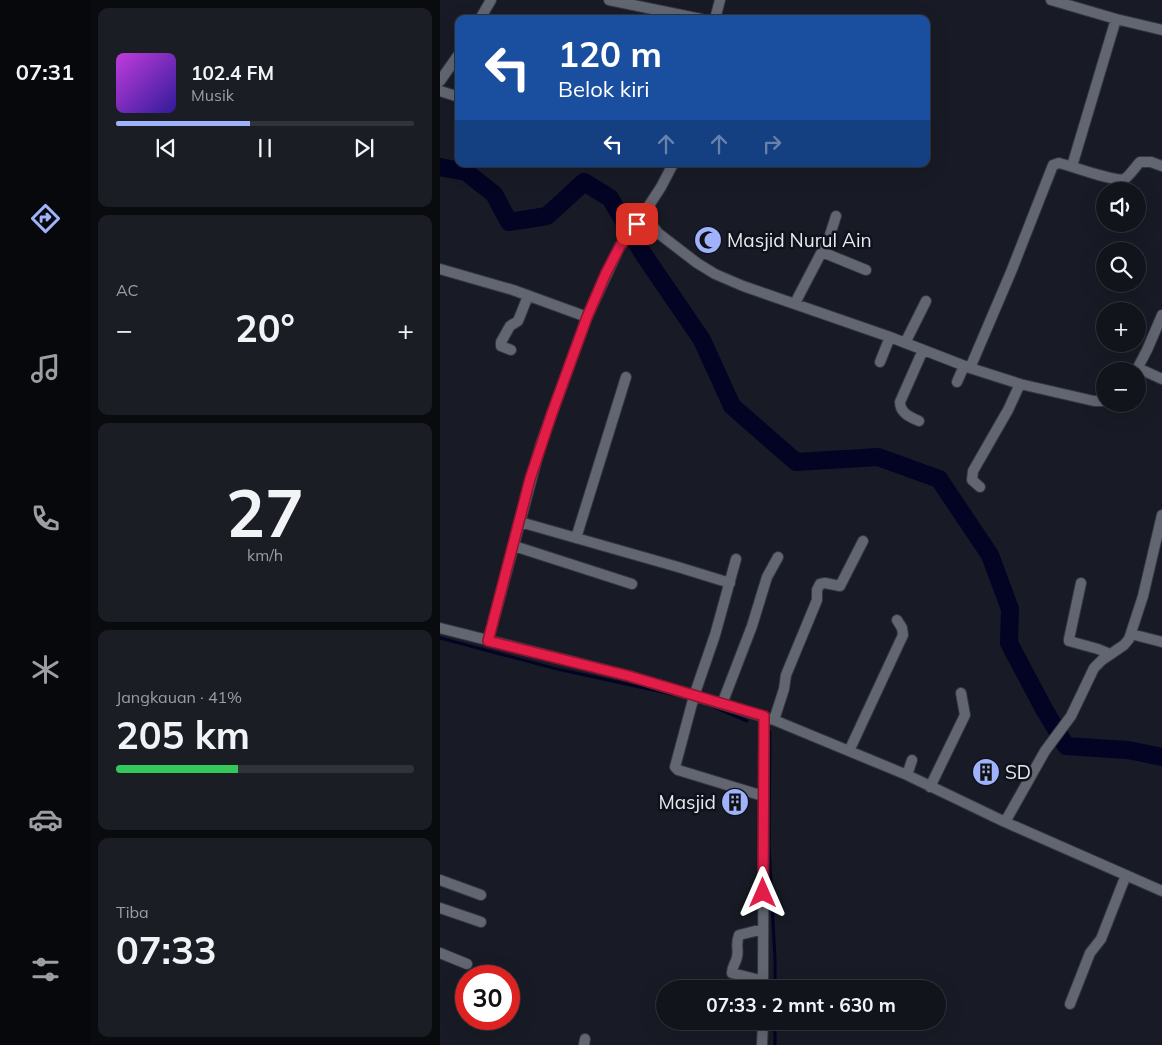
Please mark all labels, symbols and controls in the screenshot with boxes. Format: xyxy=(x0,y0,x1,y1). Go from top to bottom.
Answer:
text: 120 m xyxy=(558,32,662,76)
icon: left xyxy=(475,35,540,100)
text: 07:31 xyxy=(16,58,74,86)
text: 102.4 FM xyxy=(191,61,274,85)
text: Belok kiri xyxy=(558,75,650,103)
text: Musik xyxy=(191,85,234,105)
icon: left xyxy=(599,130,627,158)
icon: ahead xyxy=(652,130,680,158)
icon: ahead xyxy=(705,130,733,158)
icon: right xyxy=(758,130,786,158)
icon: previous xyxy=(152,134,180,162)
icon: pause xyxy=(251,134,279,162)
icon: next xyxy=(350,134,378,162)
map controls xyxy=(1096,182,1146,412)
button: sound xyxy=(1096,182,1146,232)
icon: directions xyxy=(28,201,63,236)
pin xyxy=(616,203,658,245)
icon: arrive xyxy=(623,210,651,238)
mosque icon: Masjid Nurul Ain xyxy=(693,225,723,255)
place label: Masjid Nurul Ain xyxy=(727,228,872,252)
button: search xyxy=(1096,242,1146,292)
text: AC xyxy=(116,280,139,300)
button: + xyxy=(1096,302,1146,352)
text: 20° xyxy=(235,304,295,352)
text: − xyxy=(116,312,133,347)
text: + xyxy=(397,312,414,347)
icon: music xyxy=(28,351,63,386)
button: − xyxy=(1096,362,1146,412)
text: 27 xyxy=(226,472,304,553)
icon: phone xyxy=(28,501,63,536)
text: km/h xyxy=(247,545,283,565)
icon: climate xyxy=(28,652,63,687)
text: Jangkauan · 41% xyxy=(116,687,242,707)
text: 205 km xyxy=(116,711,250,759)
building icon: SD xyxy=(971,757,1001,787)
place label: SD xyxy=(1005,760,1031,784)
building icon: Masjid xyxy=(720,787,750,817)
place label: Masjid xyxy=(658,790,716,814)
icon: car xyxy=(28,802,63,837)
position arrow xyxy=(736,866,788,918)
text: Tiba xyxy=(116,902,149,922)
text: 07:33 xyxy=(116,926,217,974)
icon: filters xyxy=(28,952,63,987)
speed limit sign: 30 xyxy=(455,965,520,1030)
text: 07:33 · 2 mnt · 630 m xyxy=(706,993,896,1017)

